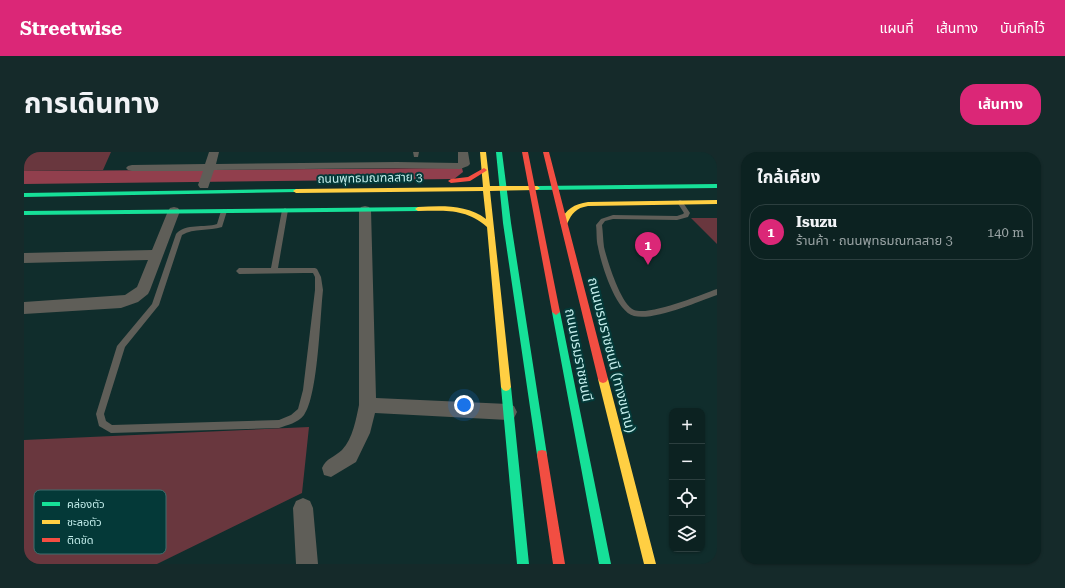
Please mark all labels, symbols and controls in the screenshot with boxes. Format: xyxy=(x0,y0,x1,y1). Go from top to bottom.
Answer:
text: Streetwise xyxy=(20,17,122,40)
text: แผนที่ xyxy=(880,20,914,36)
text: เส้นทาง xyxy=(936,20,978,36)
text: บันทึกไว้ xyxy=(1000,20,1045,36)
button: เส้นทาง xyxy=(960,84,1041,125)
text: การเดินทาง xyxy=(24,87,159,120)
text: ใกล้เคียง xyxy=(757,167,820,187)
street label: ถนนพุทธมณฑลสาย 3 xyxy=(317,170,423,186)
text: Isuzu xyxy=(796,213,837,231)
text: 1 xyxy=(767,225,775,240)
text: 140 m xyxy=(987,225,1024,240)
pin: 1 xyxy=(635,232,661,265)
text: ร้านค้า · ถนนพุทธมณฑลสาย 3 xyxy=(796,233,953,248)
street label: ถนนบรมราชชนนี (ทางขนาน) xyxy=(585,276,639,434)
street label: ถนนบรมราชชนนี xyxy=(562,307,596,403)
your location xyxy=(454,395,474,415)
map controls xyxy=(669,408,705,552)
button: + xyxy=(669,408,705,444)
button: − xyxy=(669,444,705,480)
button: locate xyxy=(669,480,705,516)
legend xyxy=(34,490,166,554)
text: คล่องตัว xyxy=(67,498,105,511)
text: ชะลอตัว xyxy=(67,516,102,529)
button: layers xyxy=(669,516,705,552)
text: ติดขัด xyxy=(67,534,94,547)

